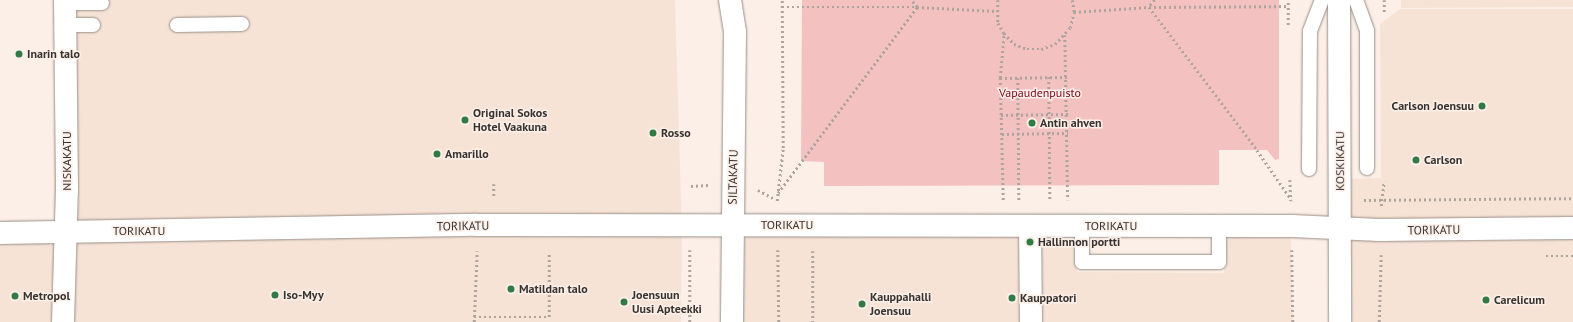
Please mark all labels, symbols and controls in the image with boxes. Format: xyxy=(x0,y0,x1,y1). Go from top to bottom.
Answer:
place label: Inarin talo xyxy=(27,47,80,61)
marker: Inarin talo xyxy=(14,49,24,59)
park label: Vapaudenpuisto xyxy=(999,86,1081,100)
place label: Carlson Joensuu xyxy=(1392,99,1474,113)
marker: Carlson Joensuu xyxy=(1477,101,1487,111)
place label: Original Sokos Hotel Vaakuna xyxy=(473,106,547,134)
marker: Original Sokos Hotel Vaakuna xyxy=(460,115,470,125)
place label: Antin ahven xyxy=(1040,116,1102,130)
marker: Antin ahven xyxy=(1027,118,1037,128)
place label: Rosso xyxy=(661,126,691,140)
marker: Rosso xyxy=(648,128,658,138)
street label: NISKAKATU xyxy=(60,131,74,191)
street label: KOSKIKATU xyxy=(1333,131,1347,191)
place label: Amarillo xyxy=(445,147,489,161)
marker: Amarillo xyxy=(432,149,442,159)
street label: SILTAKATU xyxy=(725,149,741,205)
place label: Carlson xyxy=(1424,153,1462,167)
marker: Carlson xyxy=(1411,155,1421,165)
street label: TORIKATU xyxy=(437,218,489,234)
street label: TORIKATU xyxy=(761,218,813,232)
street label: TORIKATU xyxy=(1085,219,1137,233)
street label: TORIKATU xyxy=(1408,222,1460,238)
street label: TORIKATU xyxy=(113,224,165,238)
place label: Hallinnon portti xyxy=(1038,235,1120,249)
marker: Hallinnon portti xyxy=(1025,237,1035,247)
place label: Matildan talo xyxy=(519,282,588,296)
marker: Matildan talo xyxy=(506,284,516,294)
place label: Iso-Myy xyxy=(283,288,324,302)
place label: Joensuun Uusi Apteekki xyxy=(632,288,702,316)
place label: Metropol xyxy=(23,289,70,303)
marker: Iso-Myy xyxy=(270,290,280,300)
place label: Kauppahalli Joensuu xyxy=(870,290,931,318)
marker: Metropol xyxy=(10,291,20,301)
place label: Kauppatori xyxy=(1020,291,1077,305)
marker: Kauppatori xyxy=(1007,293,1017,303)
place label: Carelicum xyxy=(1494,293,1545,307)
marker: Carelicum xyxy=(1481,295,1491,305)
marker: Joensuun Uusi Apteekki xyxy=(619,297,629,307)
marker: Kauppahalli Joensuu xyxy=(857,299,867,309)

